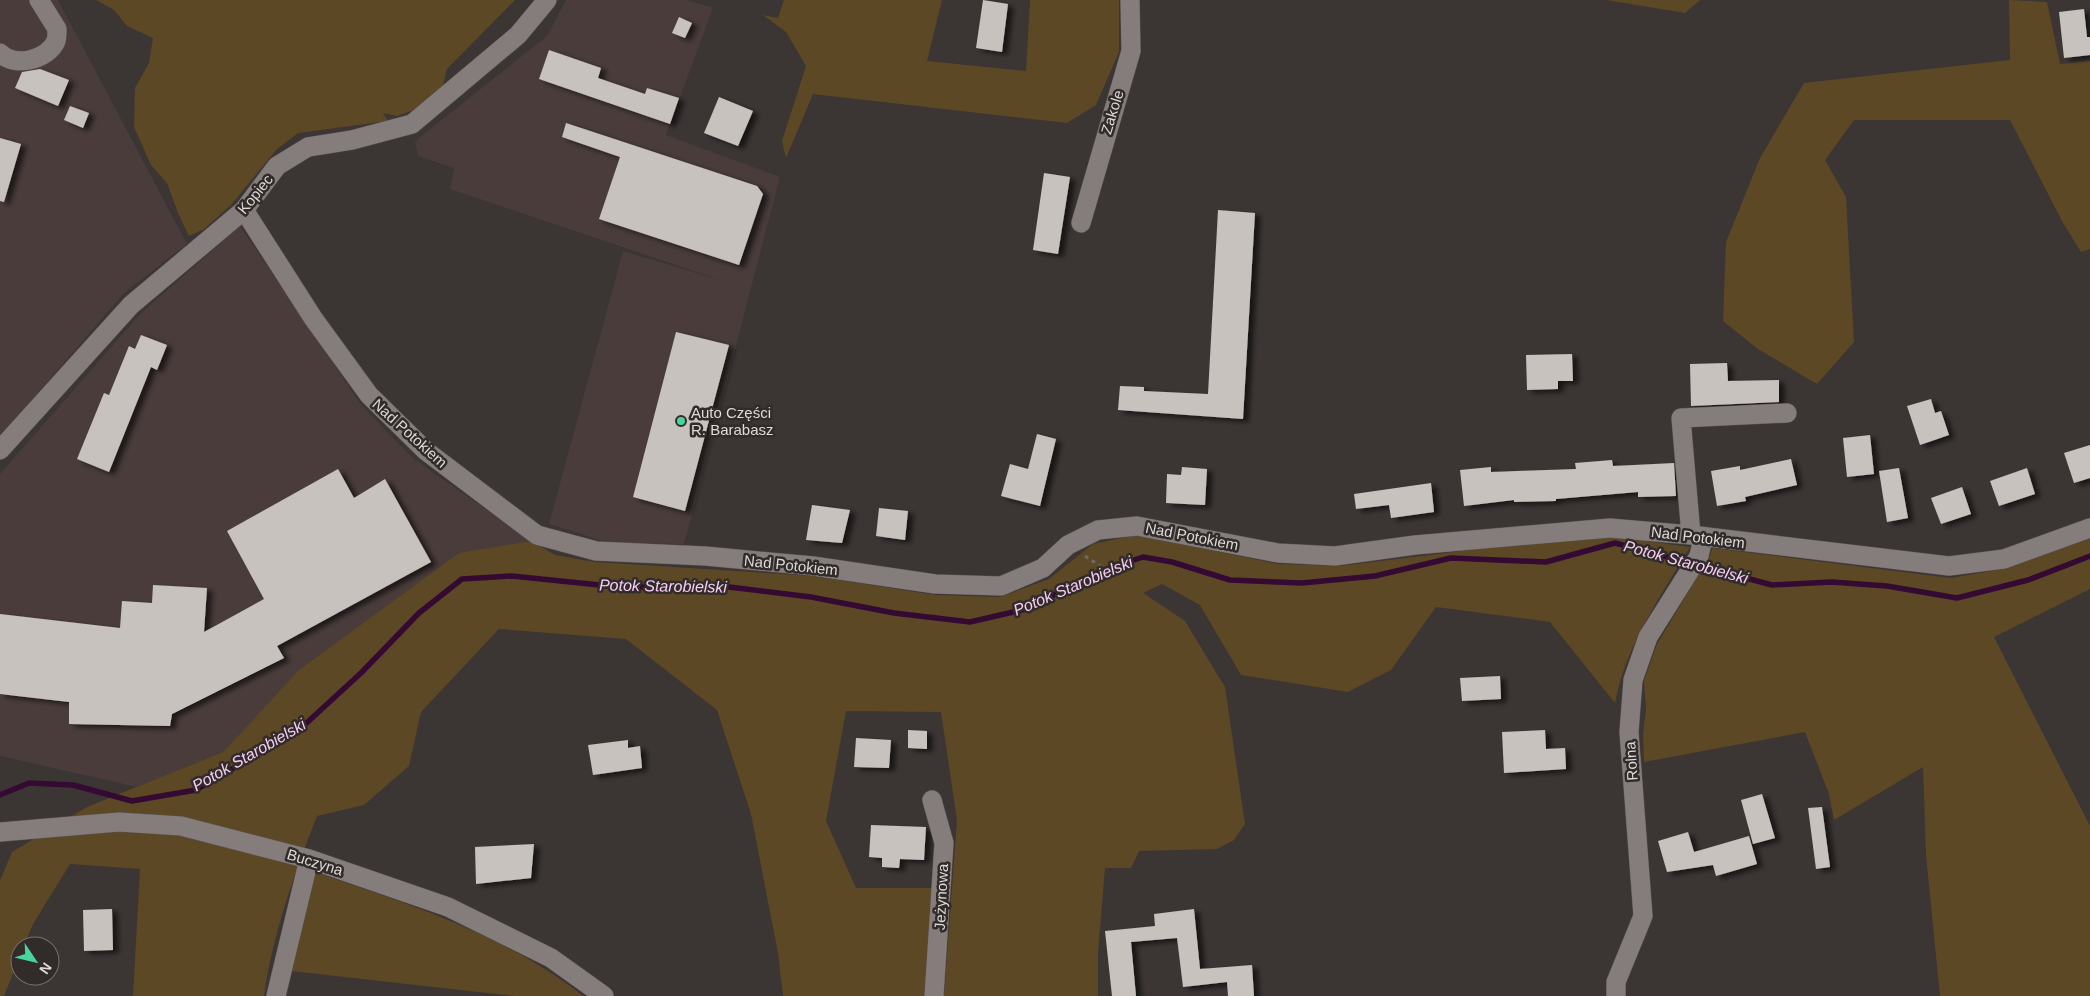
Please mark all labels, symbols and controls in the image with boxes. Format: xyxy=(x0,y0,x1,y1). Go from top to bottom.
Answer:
street label: Zakole xyxy=(1097,88,1127,136)
street label: Kopiec xyxy=(234,170,276,217)
street label: Nad Potokiem xyxy=(369,395,451,471)
place label: Auto Części R. Barabasz xyxy=(691,404,774,438)
marker: Auto Części R. Barabasz xyxy=(675,415,687,427)
street label: Nad Potokiem xyxy=(1144,519,1240,553)
street label: Nad Potokiem xyxy=(1650,523,1746,551)
water label: Potok Starobielski xyxy=(1622,537,1750,587)
street label: Nad Potokiem xyxy=(743,552,839,578)
water label: Potok Starobielski xyxy=(1011,553,1136,619)
water label: Potok Starobielski xyxy=(599,576,728,596)
water label: Potok Starobielski xyxy=(189,715,309,794)
street label: Rolna xyxy=(1621,740,1641,781)
street label: Buczyna xyxy=(285,845,346,879)
street label: Jeżynowa xyxy=(931,863,951,931)
north arrow xyxy=(10,936,60,986)
text: N xyxy=(36,960,55,977)

